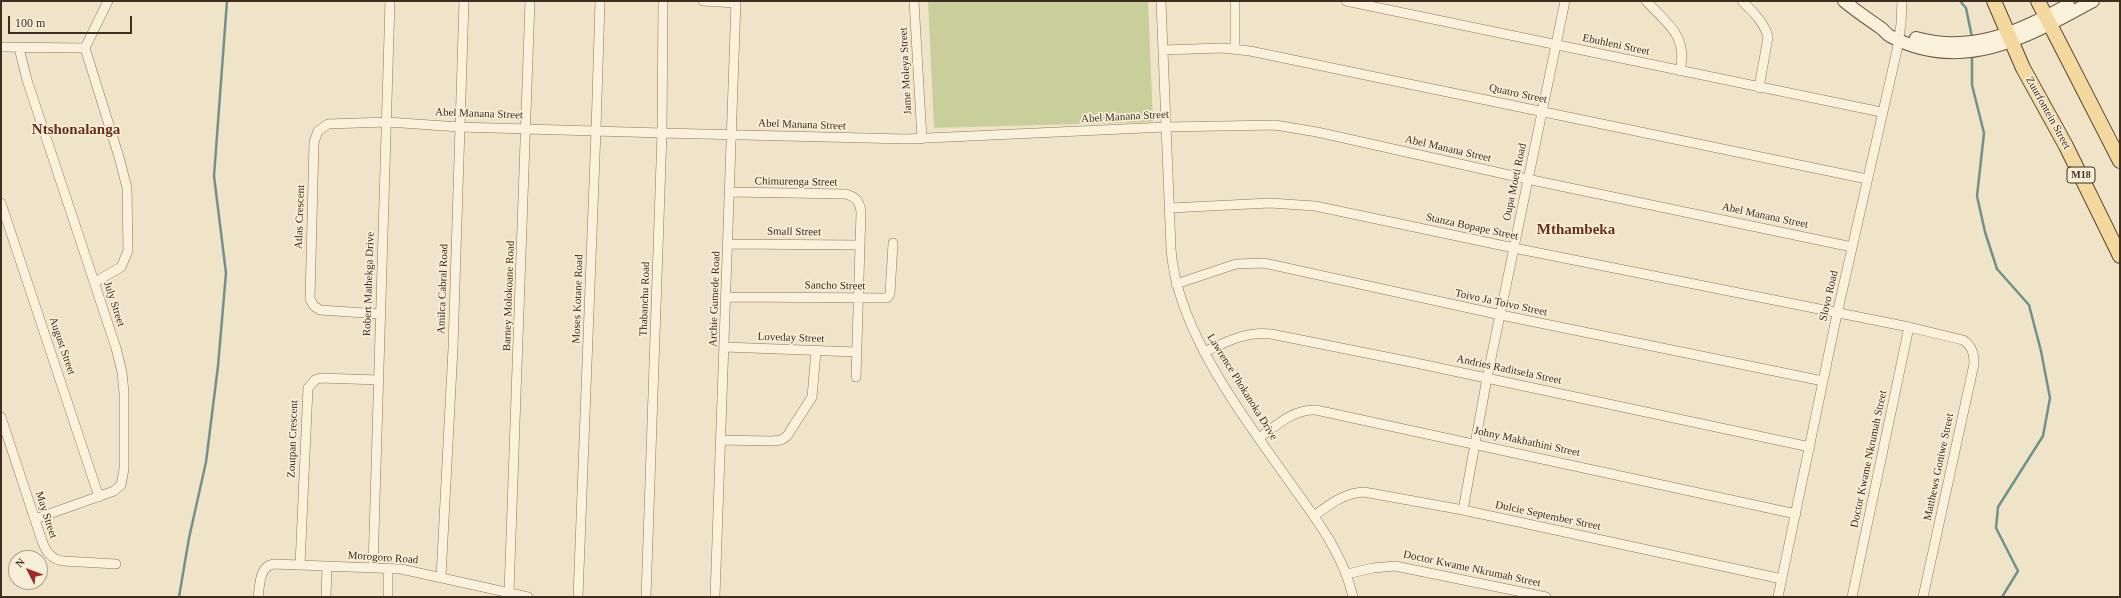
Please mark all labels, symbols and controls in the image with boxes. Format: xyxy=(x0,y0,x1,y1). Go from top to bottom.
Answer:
scale bar xyxy=(10,8,134,34)
text: 100 m xyxy=(15,16,45,30)
street label: Jame Moleya Street xyxy=(897,27,915,115)
street label: Ebuhleni Street xyxy=(1581,31,1651,59)
street label: Zuurfontein Street xyxy=(2023,74,2073,152)
street label: Quatro Street xyxy=(1488,81,1548,107)
street label: Abel Manana Street xyxy=(435,106,523,122)
street label: Abel Manana Street xyxy=(1081,108,1169,126)
street label: Abel Manana Street xyxy=(758,117,846,133)
district label: Ntshonalanga xyxy=(32,121,120,139)
street label: Abel Manana Street xyxy=(1404,133,1492,165)
street label: Oupa Moeti Road xyxy=(1500,142,1530,222)
road number: M18 xyxy=(2067,167,2095,183)
street label: Chimurenga Street xyxy=(754,175,838,189)
street label: Atlas Crescent xyxy=(292,185,308,249)
street label: Abel Manana Street xyxy=(1721,200,1809,232)
street label: Stanza Bopape Street xyxy=(1425,211,1519,243)
district label: Mthambeka xyxy=(1537,221,1615,239)
street label: Small Street xyxy=(767,225,821,239)
street label: Robert Mathekga Drive xyxy=(361,232,377,336)
street label: Barney Molokoane Road xyxy=(500,241,518,351)
street label: Amilca Cabral Road xyxy=(435,244,451,334)
street label: Archie Gumede Road xyxy=(707,251,723,347)
street label: Moses Kotane Road xyxy=(570,254,586,344)
street label: Thabanchu Road xyxy=(637,261,653,337)
street label: Slovo Road xyxy=(1817,269,1841,323)
street label: Sancho Street xyxy=(804,279,866,293)
street label: July Street xyxy=(101,280,127,328)
street label: Toivo Ja Toivo Street xyxy=(1454,287,1548,319)
street label: August Street xyxy=(46,315,78,377)
street label: Loveday Street xyxy=(757,330,825,346)
street label: Lawrence Phokanoka Drive xyxy=(1204,331,1280,443)
street label: Andries Raditsela Street xyxy=(1455,352,1563,388)
street label: Doctor Kwame Nkrumah Street xyxy=(1848,389,1890,529)
street label: Zoutpan Crescent xyxy=(285,400,301,478)
street label: Matthews Goniwe Street xyxy=(1921,412,1957,522)
street label: Johny Makhathini Street xyxy=(1473,424,1581,460)
street label: May Street xyxy=(32,490,60,540)
street label: Dulcie September Street xyxy=(1494,498,1602,534)
street label: Doctor Kwame Nkrumah Street xyxy=(1402,548,1542,590)
street label: Morogoro Road xyxy=(347,549,419,567)
north arrow xyxy=(8,550,48,590)
text: N xyxy=(13,556,27,570)

